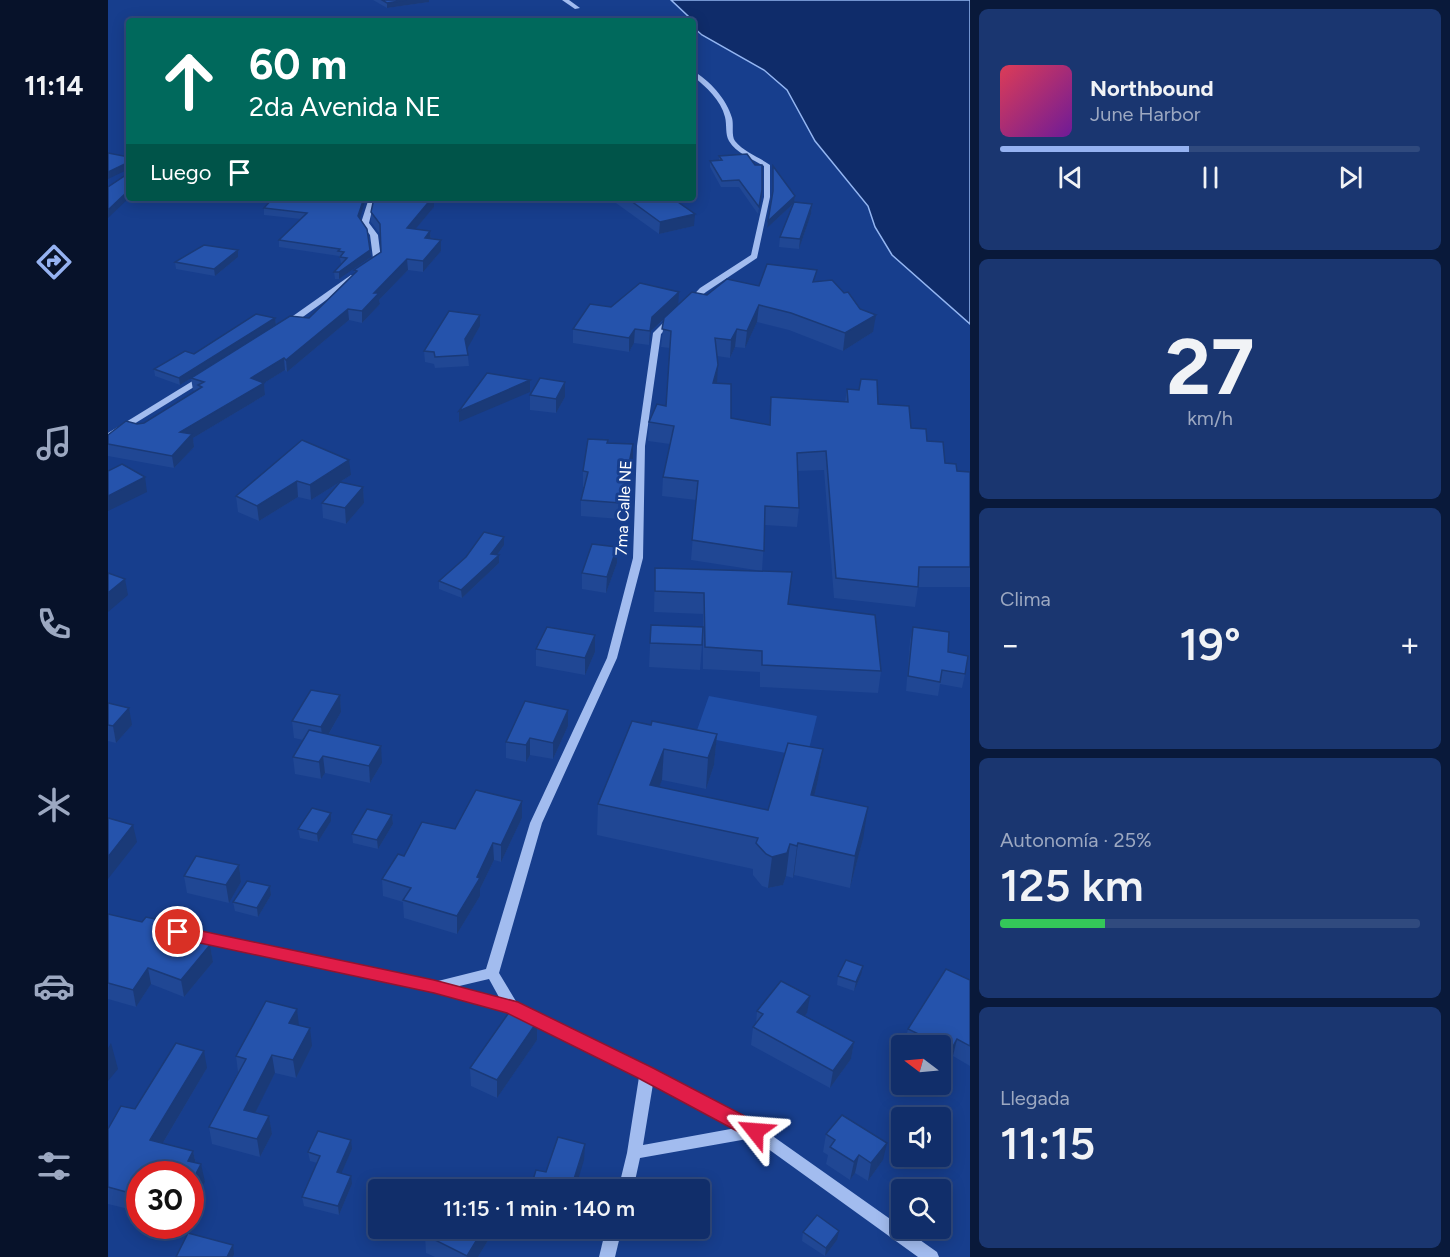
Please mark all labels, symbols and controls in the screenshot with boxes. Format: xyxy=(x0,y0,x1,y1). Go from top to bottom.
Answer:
text: 60 m xyxy=(249,39,347,90)
icon: ahead xyxy=(150,42,228,120)
text: 11:14 xyxy=(24,69,84,102)
text: Northbound xyxy=(1090,75,1214,102)
text: 2da Avenida NE xyxy=(249,90,441,123)
text: June Harbor xyxy=(1090,102,1201,126)
icon: arrive xyxy=(223,156,256,189)
text: Luego xyxy=(150,159,211,186)
icon: previous xyxy=(1054,161,1087,194)
icon: pause xyxy=(1194,161,1227,194)
icon: next xyxy=(1334,161,1367,194)
icon: directions xyxy=(33,241,75,283)
text: 27 xyxy=(1166,320,1254,414)
text: km/h xyxy=(1187,406,1233,430)
icon: music xyxy=(33,422,75,464)
street label: 7ma Calle NE xyxy=(612,460,635,556)
text: Clima xyxy=(1000,587,1051,611)
icon: phone xyxy=(33,603,75,645)
text: 19° xyxy=(1179,617,1241,671)
text: − xyxy=(1000,625,1021,664)
text: + xyxy=(1399,625,1420,664)
icon: climate xyxy=(33,784,75,826)
text: Autonomía · 25% xyxy=(1000,828,1152,852)
text: 125 km xyxy=(1000,858,1144,912)
pin xyxy=(152,906,203,957)
icon: arrive xyxy=(161,915,194,948)
icon: car xyxy=(33,965,75,1007)
north arrow xyxy=(891,1035,951,1095)
map controls xyxy=(891,1035,951,1239)
text: Llegada xyxy=(1000,1086,1070,1110)
position arrow xyxy=(723,1099,787,1163)
button: sound xyxy=(891,1107,951,1167)
text: 11:15 xyxy=(1000,1116,1095,1170)
icon: filters xyxy=(33,1145,75,1187)
speed limit sign: 30 xyxy=(126,1161,204,1239)
button: search xyxy=(891,1179,951,1239)
text: 11:15 · 1 min · 140 m xyxy=(443,1195,635,1222)

